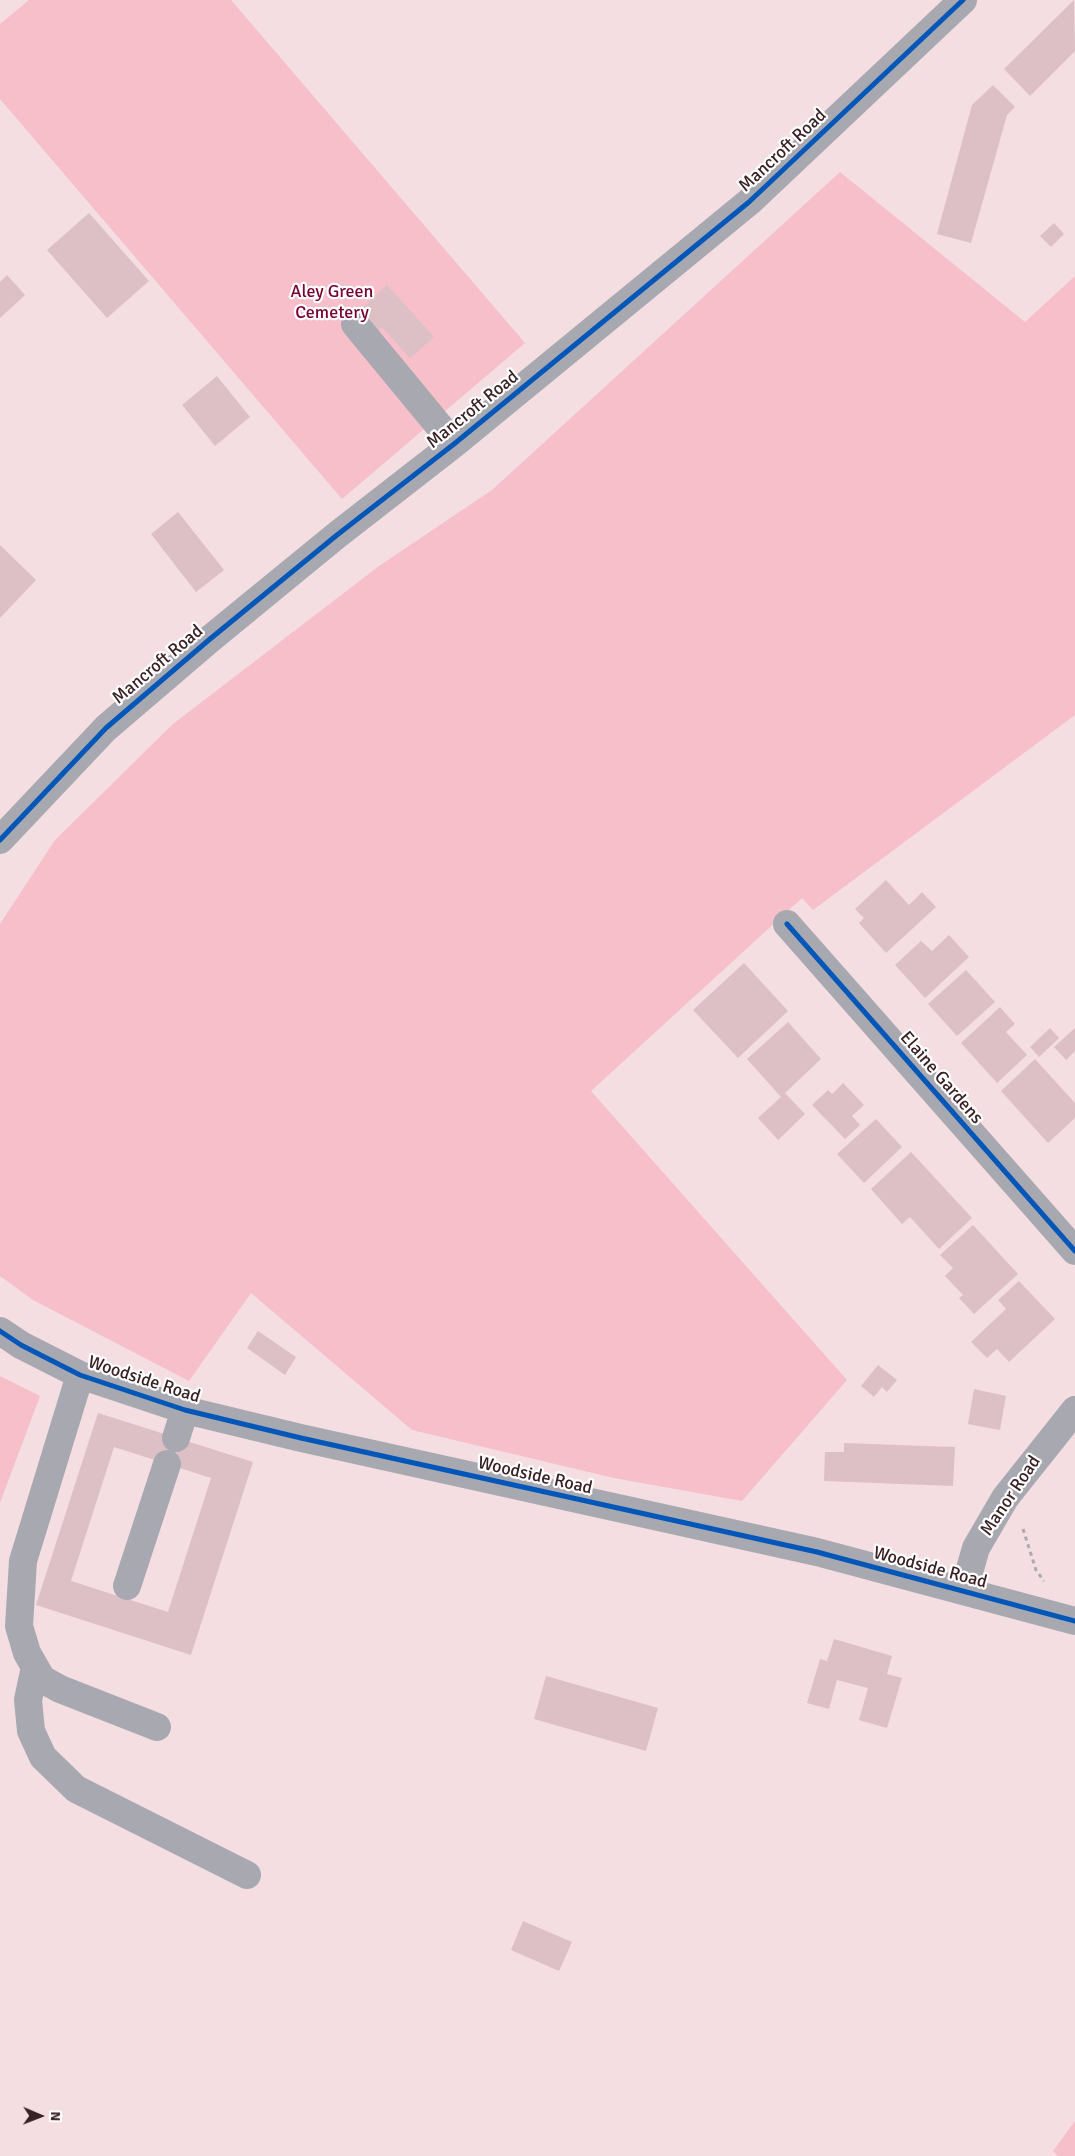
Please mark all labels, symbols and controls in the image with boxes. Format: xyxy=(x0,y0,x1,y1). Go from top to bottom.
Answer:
street label: Mancroft Road xyxy=(735,105,831,197)
park label: Aley Green Cemetery xyxy=(291,281,373,324)
street label: Mancroft Road xyxy=(423,366,523,454)
street label: Mancroft Road xyxy=(108,621,208,709)
street label: Elaine Gardens xyxy=(895,1027,987,1129)
street label: Woodside Road xyxy=(85,1352,203,1408)
street label: Woodside Road xyxy=(476,1452,594,1500)
street label: Manor Road xyxy=(976,1452,1046,1540)
street label: Woodside Road xyxy=(871,1542,989,1594)
north arrow xyxy=(15,2091,65,2141)
text: N xyxy=(47,2111,64,2121)

